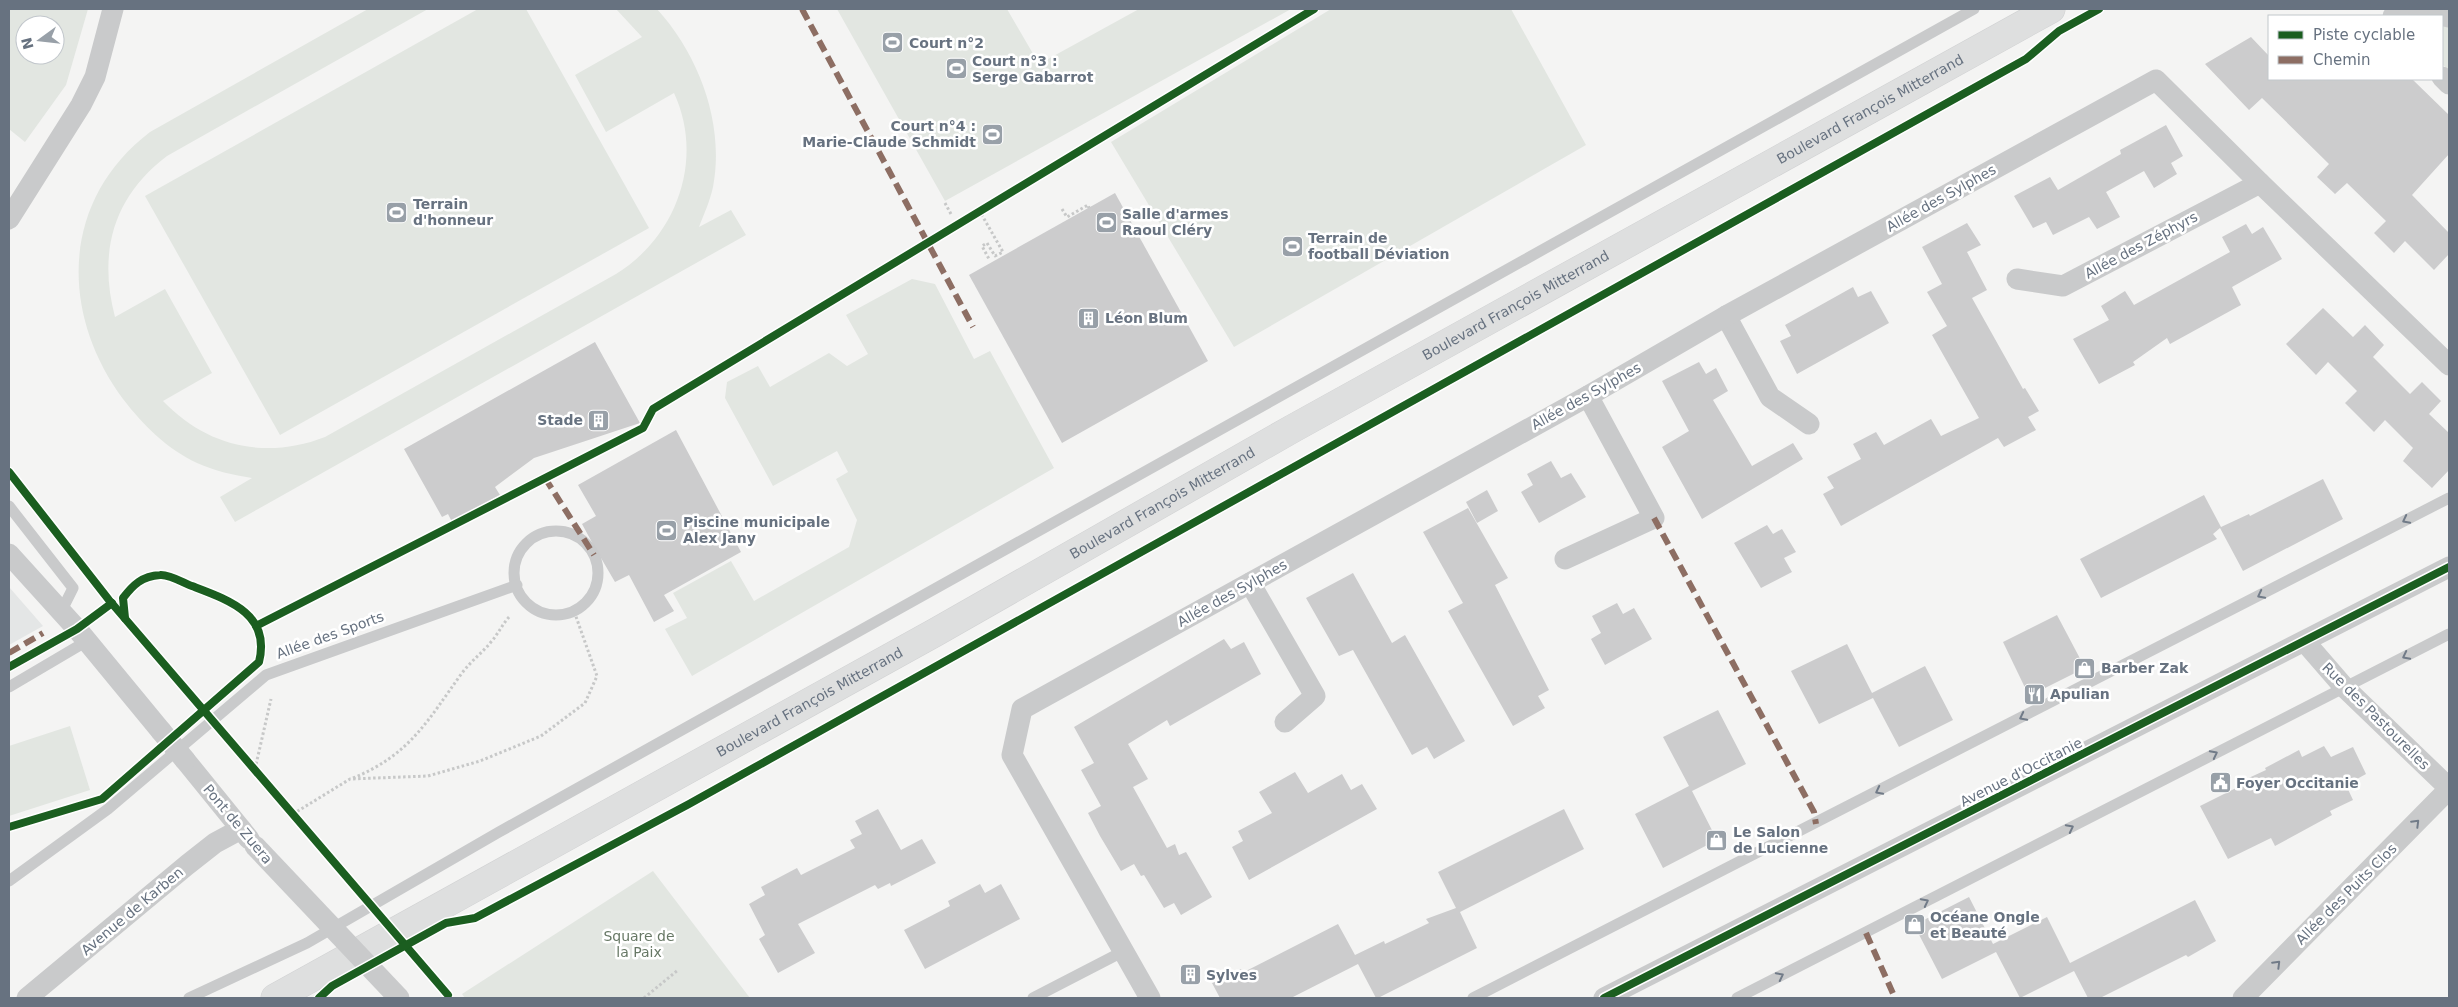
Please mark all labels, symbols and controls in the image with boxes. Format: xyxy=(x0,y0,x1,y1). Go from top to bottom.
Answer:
north arrow xyxy=(15,15,65,65)
legend xyxy=(2268,15,2443,80)
text: Piste cyclable xyxy=(2313,26,2415,44)
sports icon: Court n°2 xyxy=(881,31,905,55)
place label: Court n°2 xyxy=(909,35,984,51)
text: N xyxy=(18,36,37,51)
street label: Boulevard François Mitterrand xyxy=(1774,51,1966,167)
text: Chemin xyxy=(2313,51,2371,69)
place label: Court n°3 : Serge Gabarrot xyxy=(972,53,1094,85)
sports icon: Court n°3 : Serge Gabarrot xyxy=(944,57,968,81)
place label: Court n°4 : Marie-Claude Schmidt xyxy=(802,118,976,150)
sports icon: Court n°4 : Marie-Claude Schmidt xyxy=(980,122,1004,146)
street label: Allée des Sylphes xyxy=(1883,161,1999,235)
place label: Terrain d'honneur xyxy=(413,196,493,228)
sports icon: Terrain d'honneur xyxy=(385,200,409,224)
place label: Salle d'armes Raoul Cléry xyxy=(1122,206,1229,238)
street label: Allée des Zéphyrs xyxy=(2082,208,2200,282)
sports icon: Salle d'armes Raoul Cléry xyxy=(1094,210,1118,234)
place label: Terrain de football Déviation xyxy=(1308,230,1450,262)
sports icon: Terrain de football Déviation xyxy=(1280,234,1304,258)
street label: Boulevard François Mitterrand xyxy=(1420,247,1612,363)
building icon: Léon Blum xyxy=(1077,306,1101,330)
place label: Léon Blum xyxy=(1105,310,1188,326)
street label: Allée des Sylphes xyxy=(1528,359,1644,433)
building icon: Stade xyxy=(587,408,611,432)
place label: Stade xyxy=(537,412,583,428)
street label: Boulevard François Mitterrand xyxy=(1067,444,1258,562)
place label: Piscine municipale Alex Jany xyxy=(683,514,830,546)
one-way arrow xyxy=(2402,514,2411,524)
sports icon: Piscine municipale Alex Jany xyxy=(655,518,679,542)
street label: Allée des Sylphes xyxy=(1174,556,1290,630)
one-way arrow xyxy=(2258,589,2267,599)
street label: Allée des Sports xyxy=(274,608,386,662)
street label: Boulevard François Mitterrand xyxy=(713,644,906,760)
one-way arrow xyxy=(2402,650,2411,660)
shop icon: Barber Zak xyxy=(2073,656,2097,680)
street label: Rue des Pastourelles xyxy=(2319,659,2433,773)
place label: Barber Zak xyxy=(2101,660,2189,676)
restaurant icon: Apulian xyxy=(2022,682,2046,706)
place label: Apulian xyxy=(2050,686,2110,702)
one-way arrow xyxy=(2020,711,2029,721)
street label: Avenue d'Occitanie xyxy=(1957,734,2085,810)
one-way arrow xyxy=(2209,750,2218,760)
public building icon: Foyer Occitanie xyxy=(2208,771,2232,795)
place label: Foyer Occitanie xyxy=(2236,775,2359,791)
street label: Pont de Zuera xyxy=(200,781,276,867)
one-way arrow xyxy=(1875,785,1884,795)
one-way arrow xyxy=(2410,820,2419,829)
place label: Le Salon de Lucienne xyxy=(1733,824,1828,856)
one-way arrow xyxy=(2064,824,2073,834)
shop icon: Le Salon de Lucienne xyxy=(1705,828,1729,852)
street label: Allée des Puits Clos xyxy=(2292,840,2400,948)
street label: Avenue de Karben xyxy=(78,864,186,958)
one-way arrow xyxy=(1920,898,1929,908)
place label: Océane Ongle et Beauté xyxy=(1930,909,2040,941)
shop icon: Océane Ongle et Beauté xyxy=(1902,913,1926,937)
park label: Square de la Paix xyxy=(603,928,675,960)
one-way arrow xyxy=(2271,960,2280,969)
building icon: Sylves xyxy=(1178,963,1202,987)
place label: Sylves xyxy=(1206,967,1257,983)
one-way arrow xyxy=(1775,972,1784,982)

